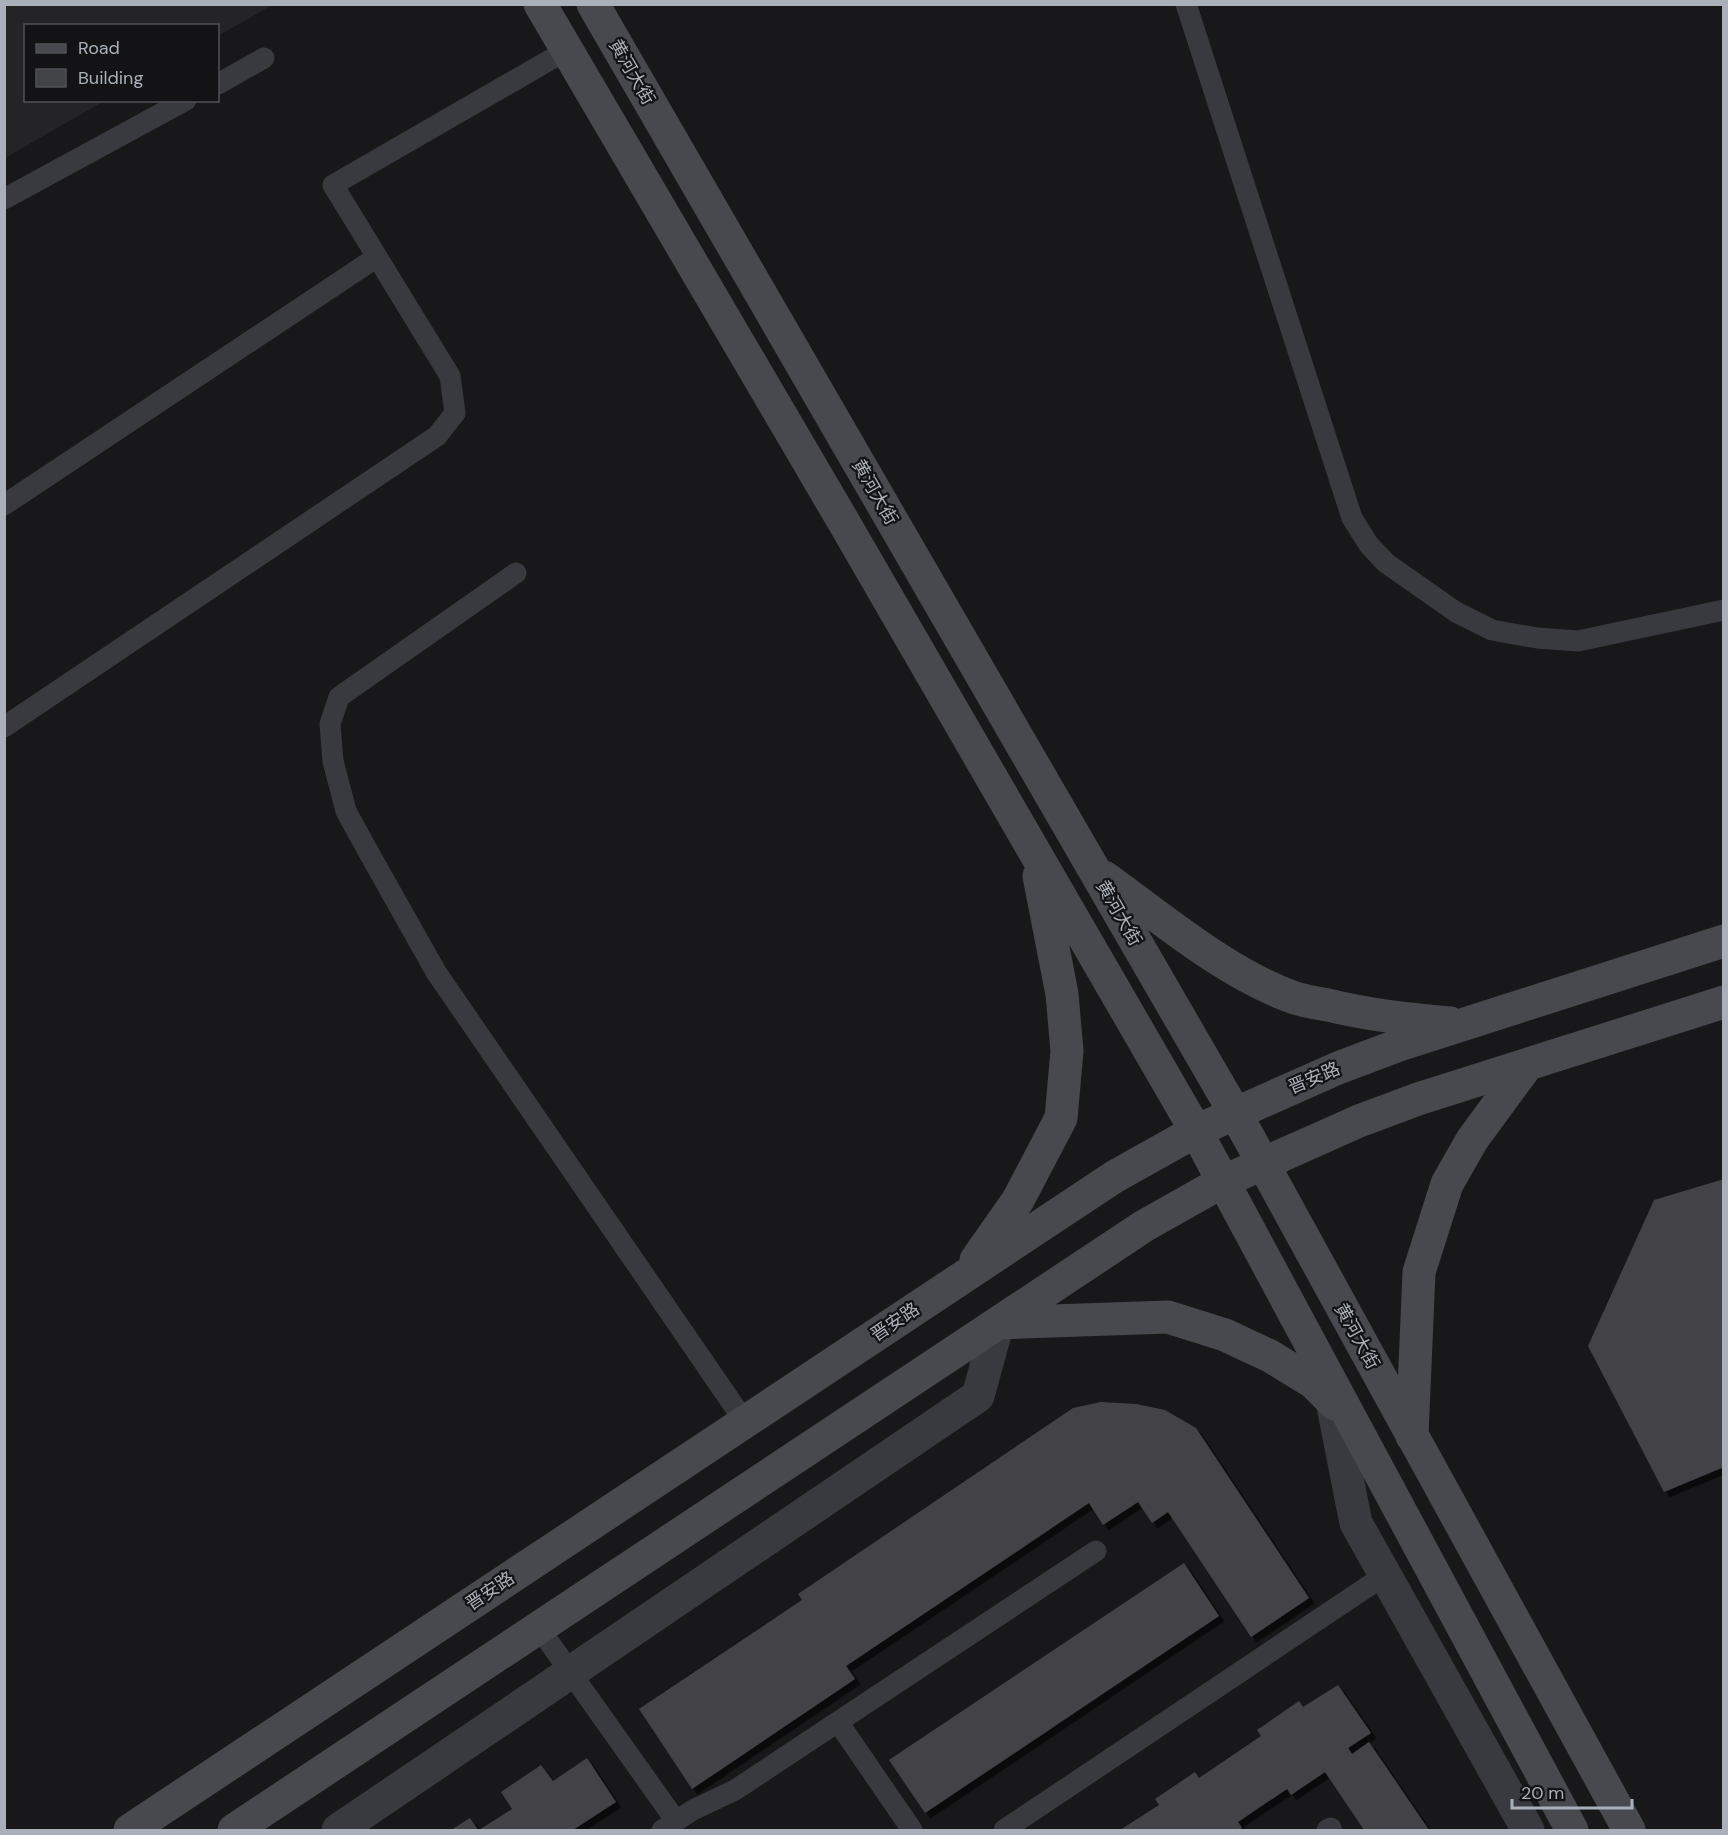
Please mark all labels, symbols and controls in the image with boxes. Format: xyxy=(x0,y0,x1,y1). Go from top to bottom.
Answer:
legend xyxy=(24,24,219,102)
street label: 黄河大街 xyxy=(604,35,660,109)
text: Road xyxy=(78,36,120,60)
text: Building xyxy=(78,66,143,90)
street label: 黄河大街 xyxy=(847,455,903,529)
street label: 黄河大街 xyxy=(1091,876,1147,950)
street label: 晋安路 xyxy=(1284,1056,1344,1100)
street label: 晋安路 xyxy=(866,1297,924,1347)
street label: 黄河大街 xyxy=(1329,1299,1385,1373)
street label: 晋安路 xyxy=(461,1566,519,1616)
scale bar xyxy=(1512,1772,1632,1810)
text: 20 m xyxy=(1521,1781,1564,1805)

